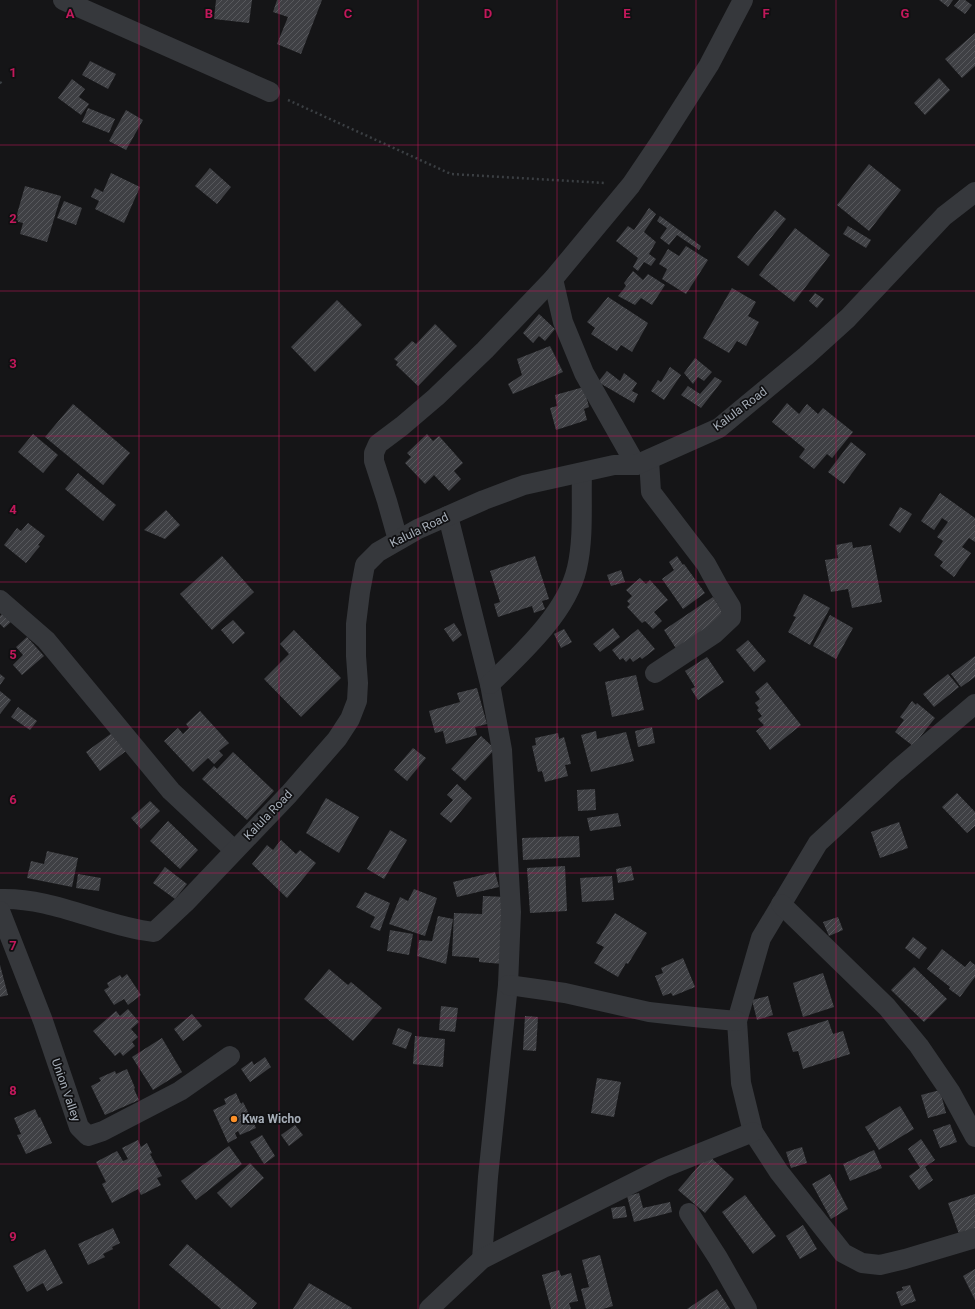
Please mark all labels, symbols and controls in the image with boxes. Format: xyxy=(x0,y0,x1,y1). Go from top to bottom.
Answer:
text: A xyxy=(66,6,75,21)
text: B xyxy=(205,6,213,21)
text: C xyxy=(344,6,353,21)
text: D xyxy=(484,6,492,21)
text: E xyxy=(623,6,631,21)
text: F xyxy=(762,6,770,21)
text: G xyxy=(901,6,910,21)
text: 1 xyxy=(9,65,17,80)
text: 2 xyxy=(9,211,17,226)
text: 3 xyxy=(9,356,17,371)
street label: Kalula Road xyxy=(710,384,770,434)
text: 4 xyxy=(9,502,17,517)
street label: Kalula Road xyxy=(387,510,451,550)
text: 5 xyxy=(9,647,17,662)
street label: Kalula Road xyxy=(241,787,295,843)
text: 6 xyxy=(9,792,17,807)
text: 7 xyxy=(9,938,17,953)
street label: Union Valley xyxy=(49,1057,83,1124)
text: 8 xyxy=(9,1083,17,1098)
place label: Kwa Wicho xyxy=(242,1112,301,1126)
marker: Kwa Wicho xyxy=(229,1114,239,1124)
text: 9 xyxy=(9,1229,17,1244)

